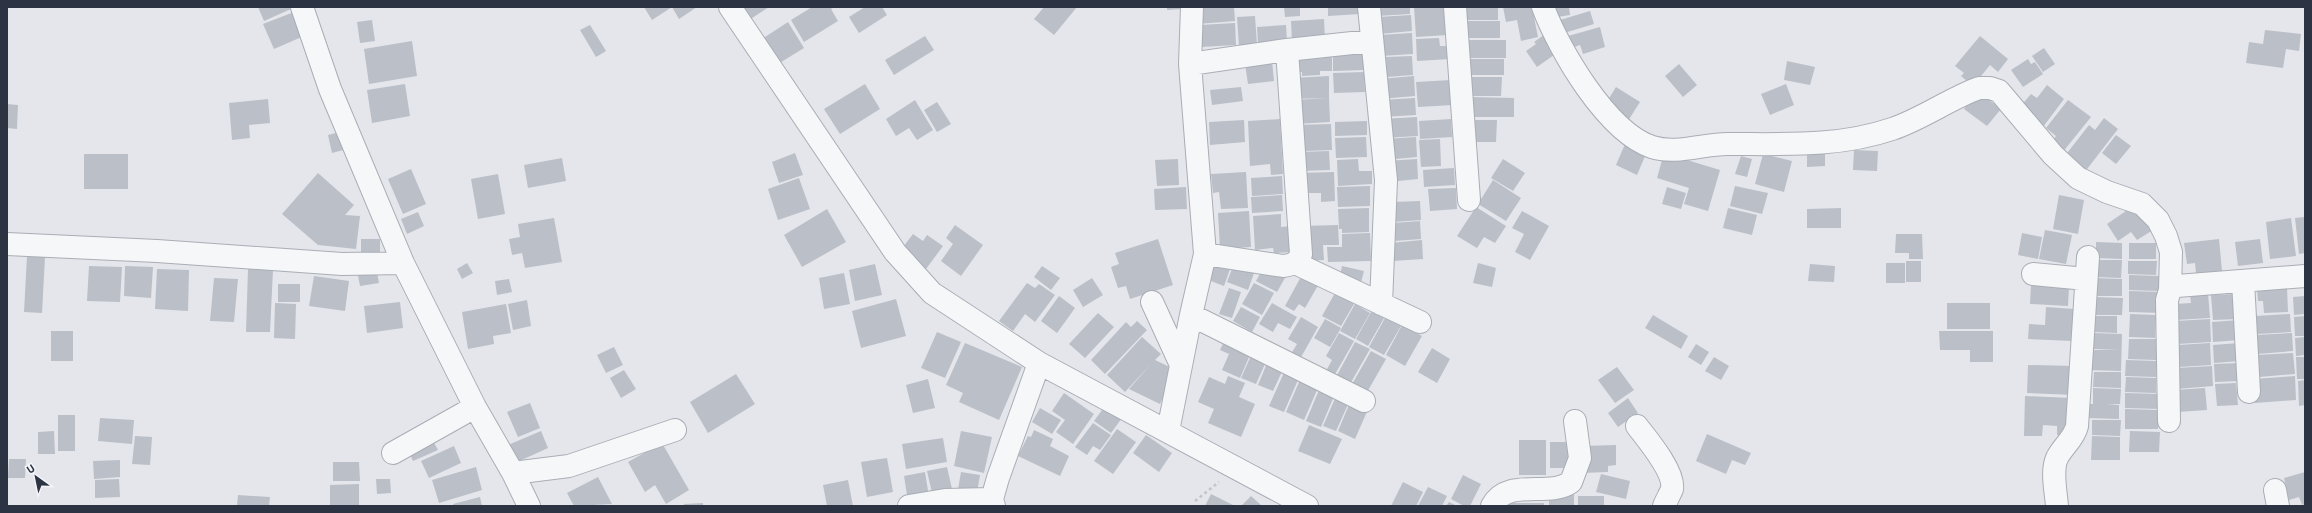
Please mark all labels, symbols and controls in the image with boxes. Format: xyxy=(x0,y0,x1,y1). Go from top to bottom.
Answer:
north arrow xyxy=(16,457,56,497)
text: U xyxy=(23,460,38,477)

